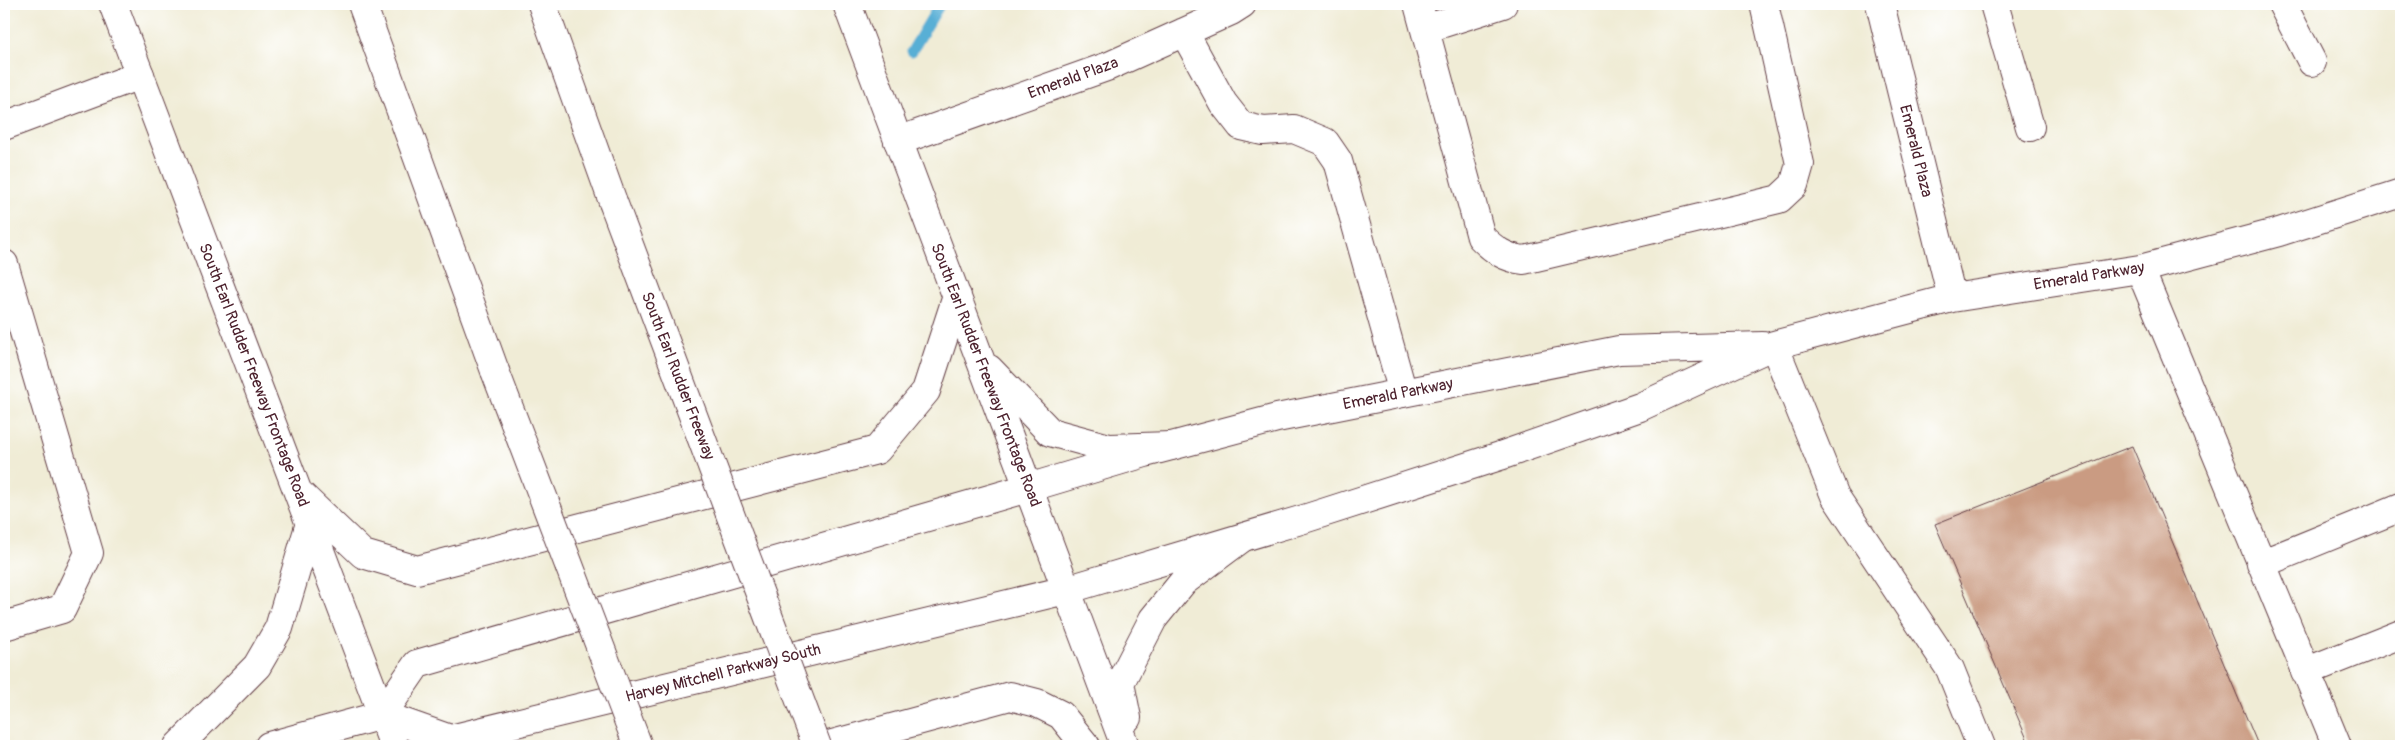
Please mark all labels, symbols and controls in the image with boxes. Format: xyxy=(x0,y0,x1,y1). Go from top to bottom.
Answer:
street label: Emerald Plaza xyxy=(1025,52,1121,104)
street label: Emerald Plaza xyxy=(1895,103,1937,199)
street label: South Earl Rudder Freeway Frontage Road xyxy=(194,240,314,510)
street label: South Earl Rudder Freeway Frontage Road xyxy=(926,240,1046,510)
street label: Emerald Parkway xyxy=(2032,257,2146,295)
street label: South Earl Rudder Freeway xyxy=(637,289,719,463)
street label: Emerald Parkway xyxy=(1341,373,1455,414)
street label: Harvey Mitchell Parkway South xyxy=(623,639,823,707)

